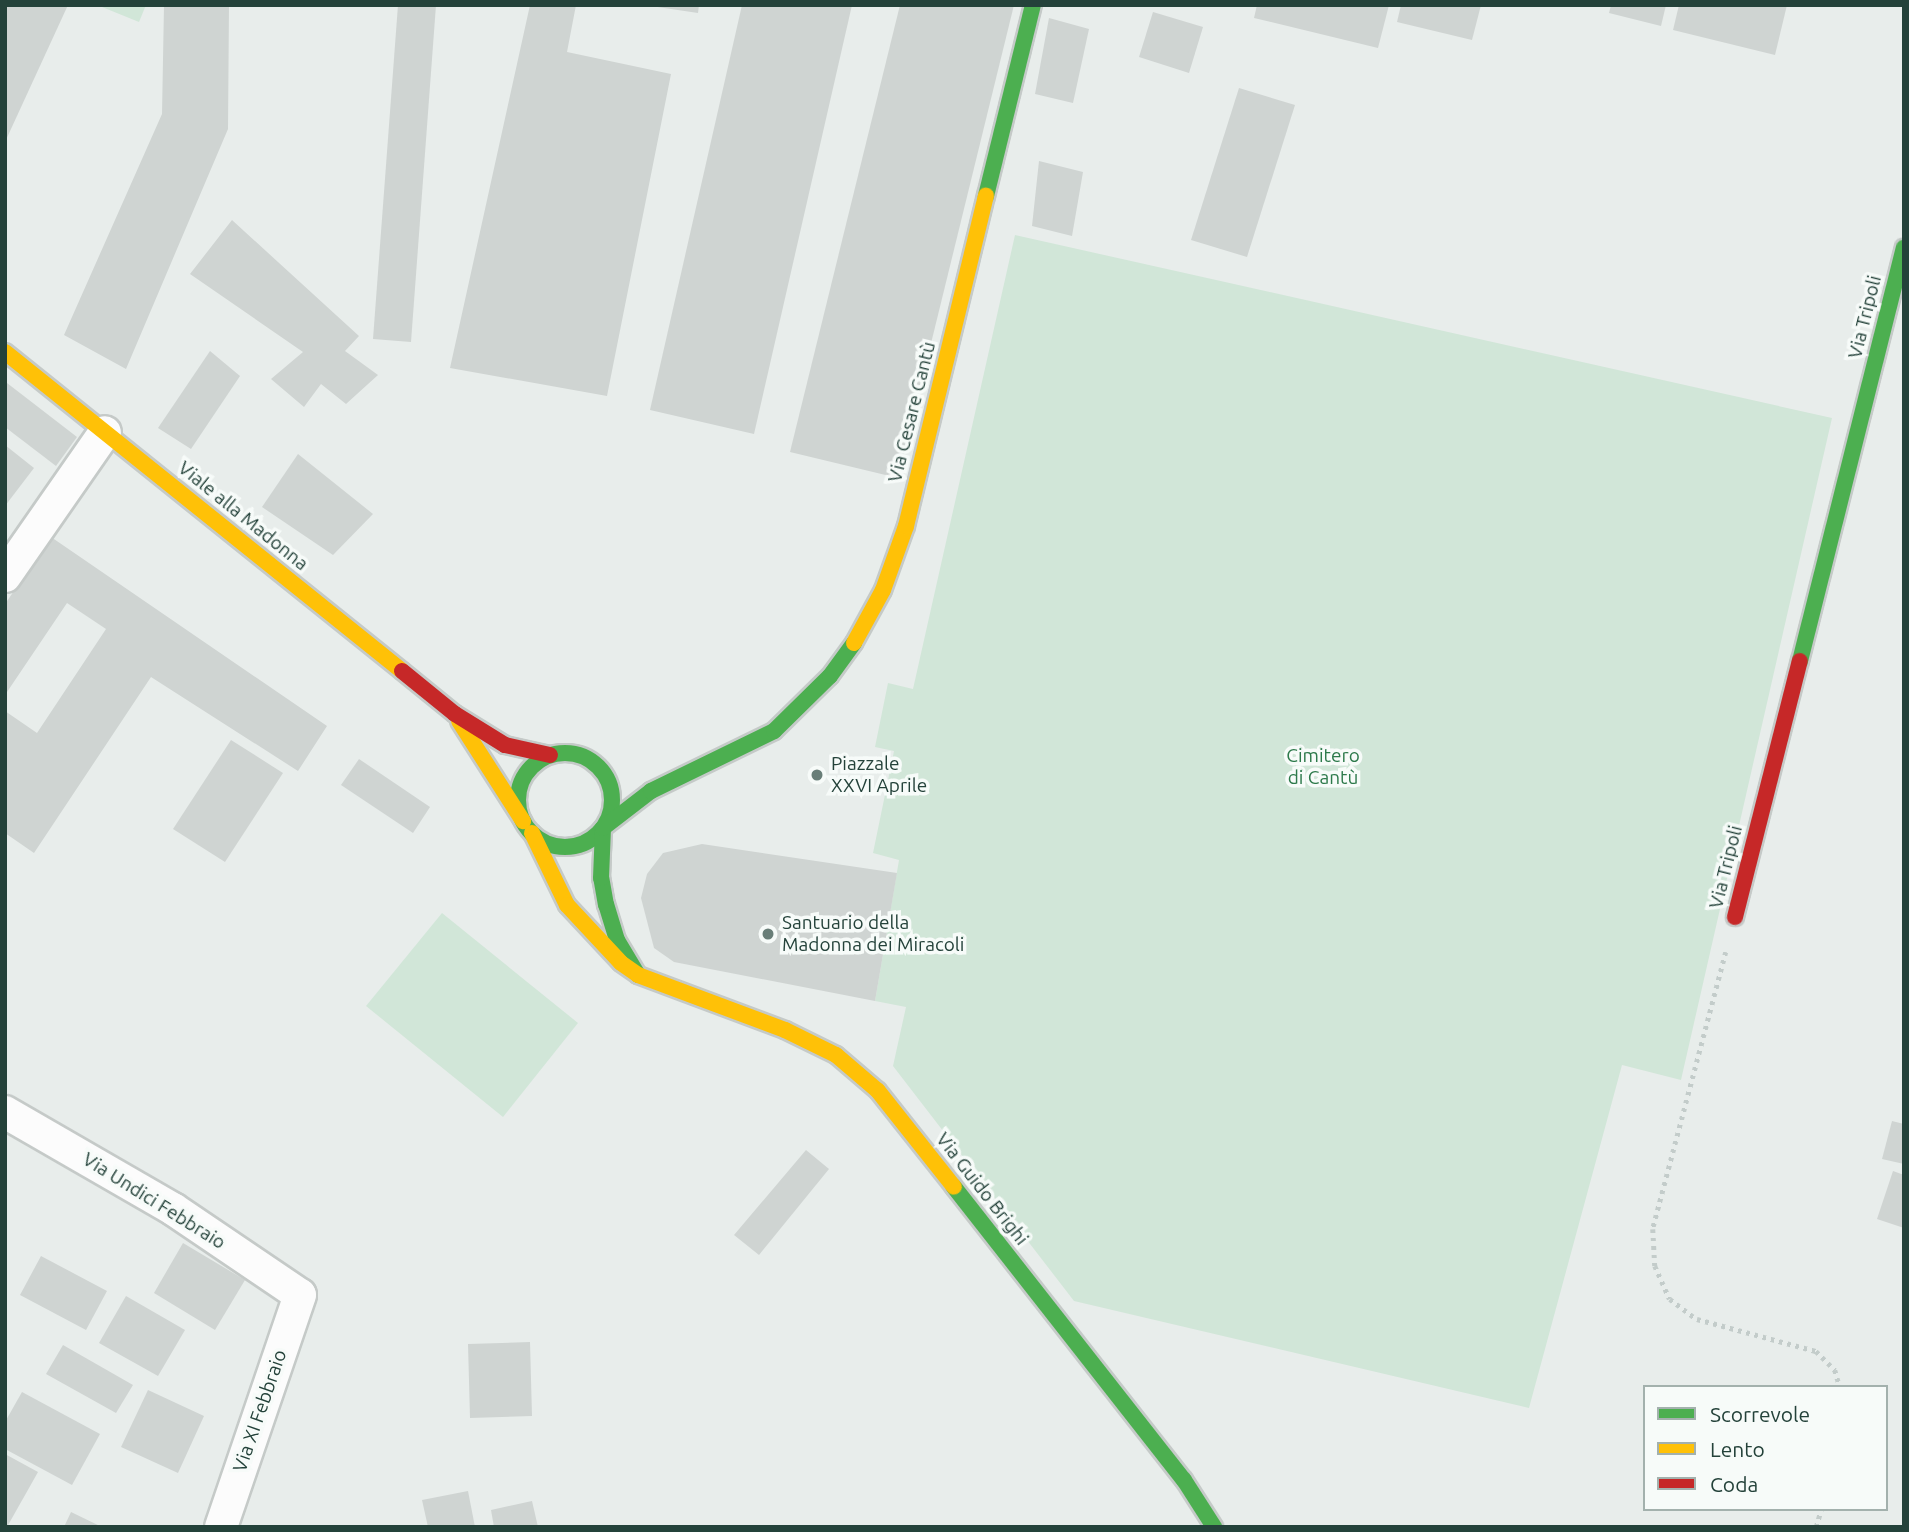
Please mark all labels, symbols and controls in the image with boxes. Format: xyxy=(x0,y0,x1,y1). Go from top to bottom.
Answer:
street label: Via Tripoli xyxy=(1844,273,1886,361)
street label: Via Cesare Cantù xyxy=(884,339,940,485)
street label: Viale alla Madonna xyxy=(173,457,313,575)
park label: Cimitero di Cantù xyxy=(1286,745,1360,789)
place label: Piazzale XXVI Aprile xyxy=(831,753,927,797)
marker: Piazzale XXVI Aprile xyxy=(809,767,825,783)
street label: Via Tripoli xyxy=(1705,823,1747,911)
place label: Santuario della Madonna dei Miracoli xyxy=(782,912,964,956)
marker: Santuario della Madonna dei Miracoli xyxy=(760,926,776,942)
street label: Via Guido Brighi xyxy=(931,1128,1033,1250)
street label: Via Undici Febbraio xyxy=(78,1148,230,1254)
street label: Via XI Febbraio xyxy=(228,1347,292,1475)
legend xyxy=(1643,1385,1888,1511)
text: Scorrevole xyxy=(1710,1402,1810,1426)
text: Lento xyxy=(1710,1437,1765,1461)
text: Coda xyxy=(1710,1472,1758,1496)

